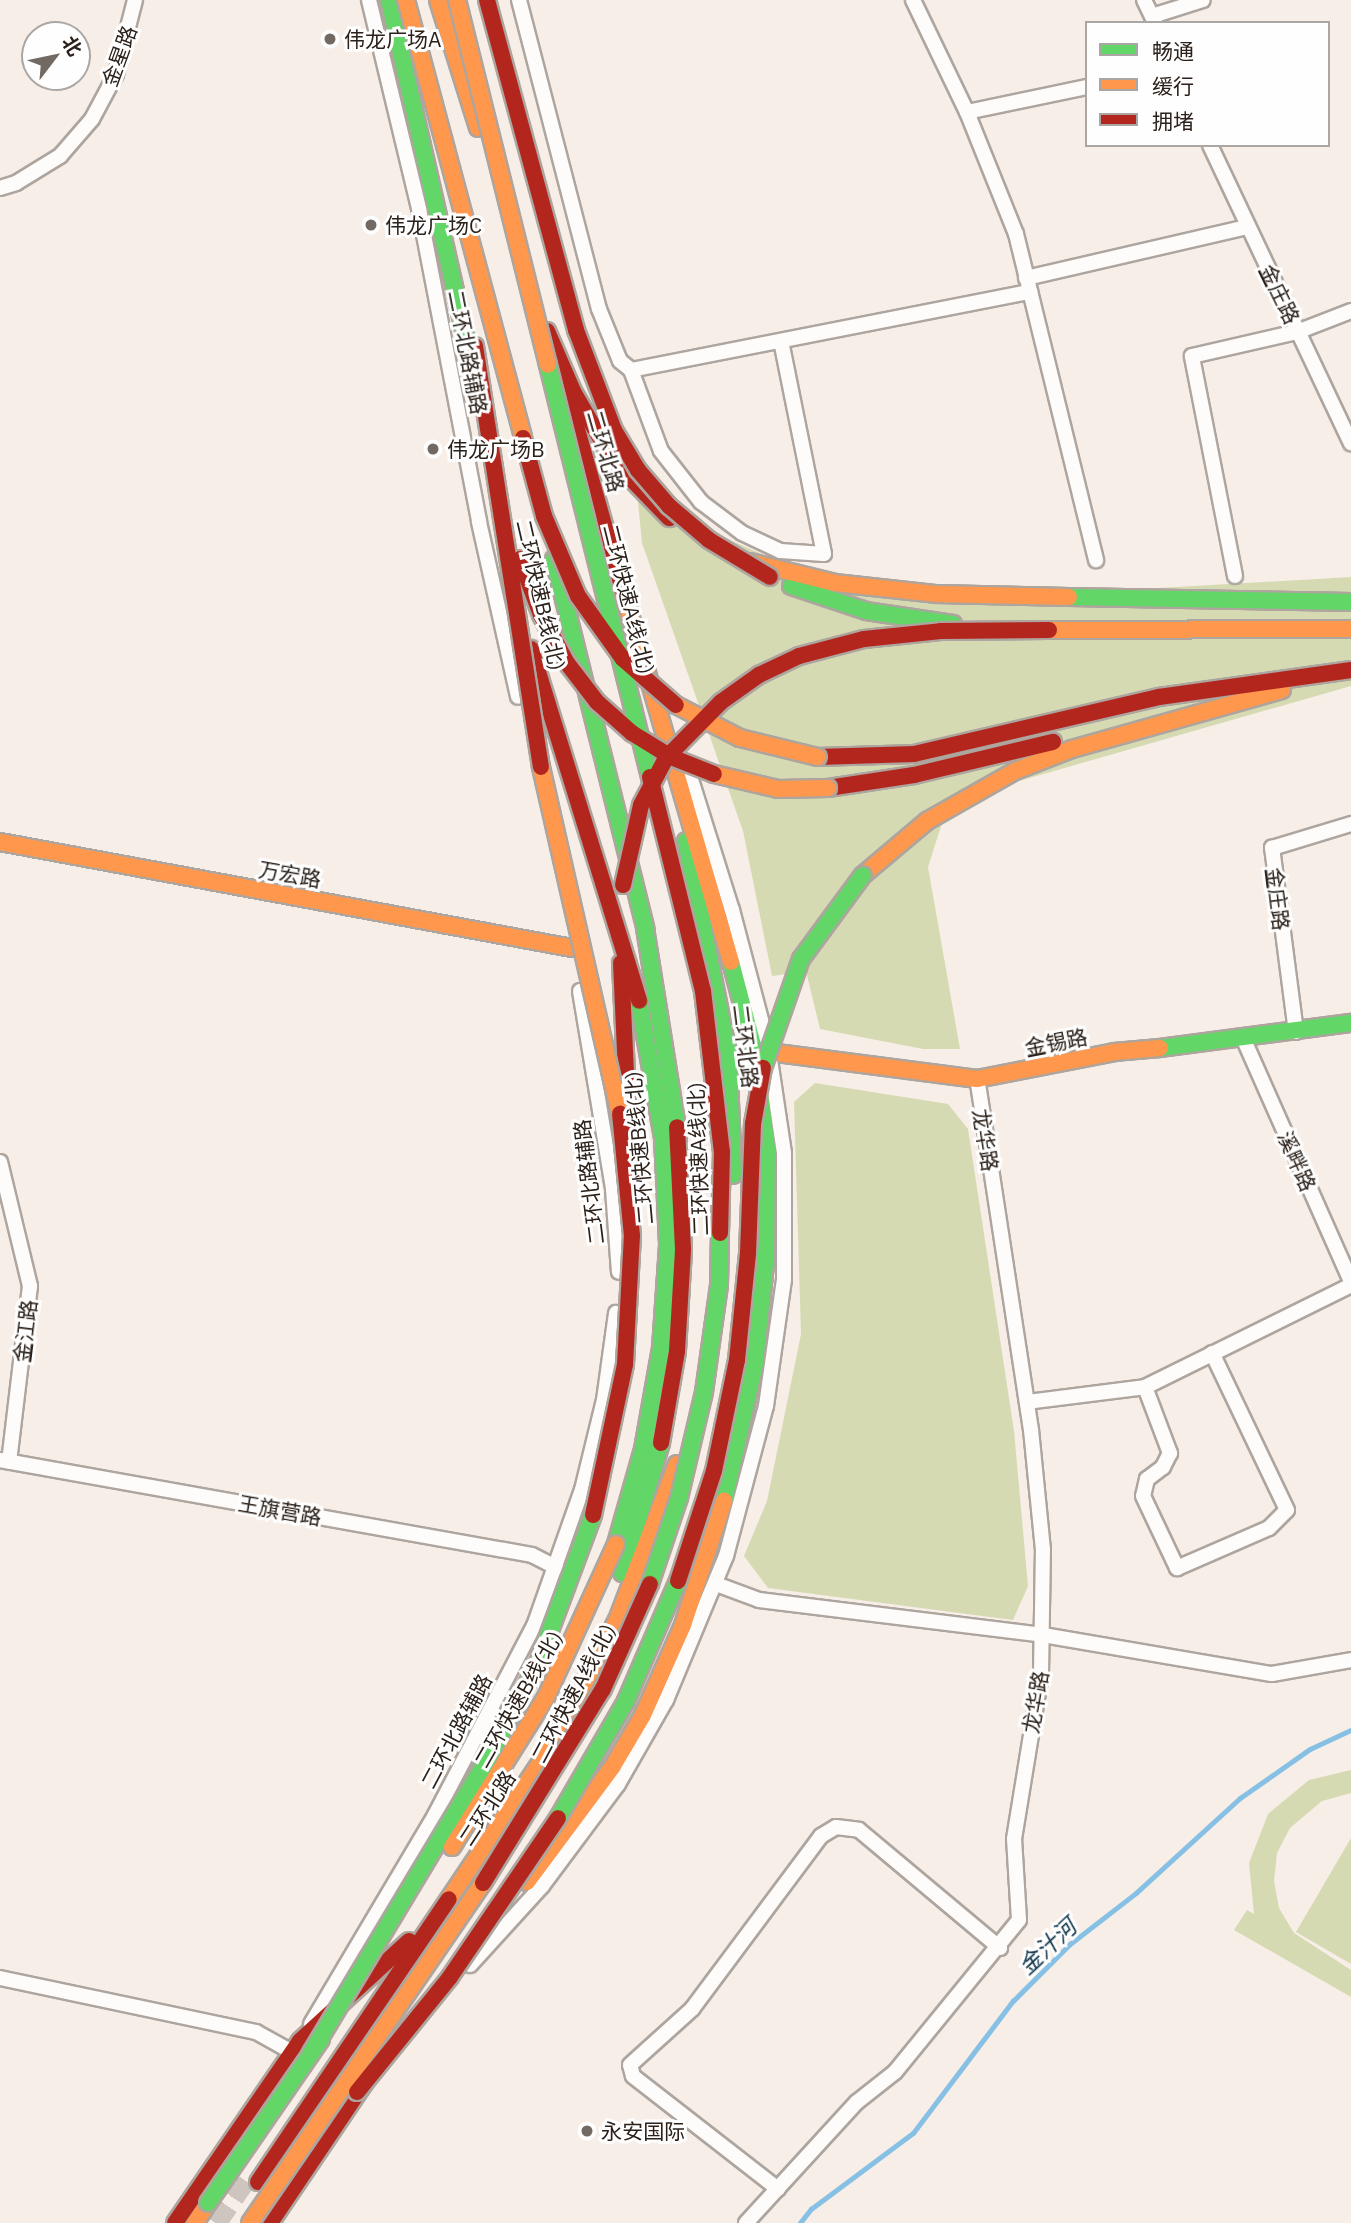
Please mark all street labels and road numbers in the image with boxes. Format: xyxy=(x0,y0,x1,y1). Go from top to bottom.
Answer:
street label: 金星路 xyxy=(96,22,142,90)
street label: 金庄路 xyxy=(1255,260,1305,328)
street label: 二环北路辅路 xyxy=(444,288,492,416)
street label: 二环北路 xyxy=(582,407,630,495)
street label: 二环快速B线(北) xyxy=(511,517,571,673)
street label: 二环快速A线(北) xyxy=(598,521,660,677)
street label: 万宏路 xyxy=(257,856,323,892)
street label: 金庄路 xyxy=(1262,866,1294,932)
street label: 二环北路 xyxy=(728,1003,764,1089)
street label: 金锡路 xyxy=(1023,1024,1089,1060)
street label: 二环快速B线(北) xyxy=(620,1070,658,1226)
street label: 二环快速A线(北) xyxy=(683,1082,713,1236)
street label: 龙华路 xyxy=(969,1107,1003,1173)
street label: 二环北路辅路 xyxy=(569,1118,609,1246)
street label: 溪畔路 xyxy=(1273,1127,1321,1195)
street label: 金江路 xyxy=(9,1298,41,1364)
street label: 王旗营路 xyxy=(236,1490,324,1530)
street label: 二环快速A线(北) xyxy=(526,1619,620,1767)
street label: 二环快速B线(北) xyxy=(469,1626,567,1772)
street label: 二环北路辅路 xyxy=(415,1669,497,1793)
street label: 龙华路 xyxy=(1017,1669,1053,1735)
street label: 二环北路 xyxy=(454,1766,520,1850)

